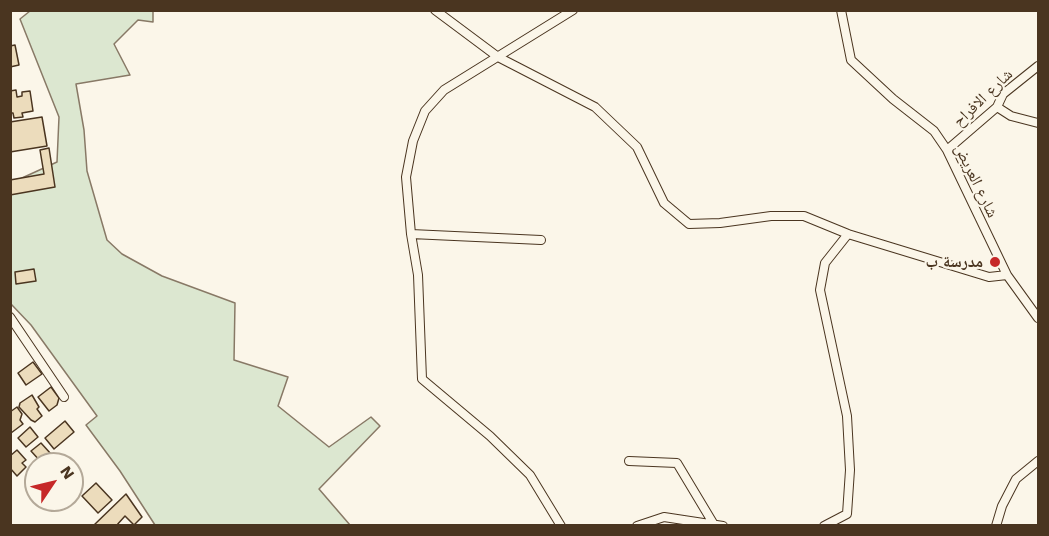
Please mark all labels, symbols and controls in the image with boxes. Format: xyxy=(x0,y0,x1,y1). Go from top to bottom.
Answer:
street label: شارع الافراح xyxy=(949,65,1017,131)
street label: شارع العريض xyxy=(950,141,1002,221)
place label: مدرسة ب xyxy=(926,252,983,272)
marker: مدرسة ب xyxy=(988,255,1002,269)
north arrow xyxy=(24,452,84,512)
text: N xyxy=(56,462,79,483)

